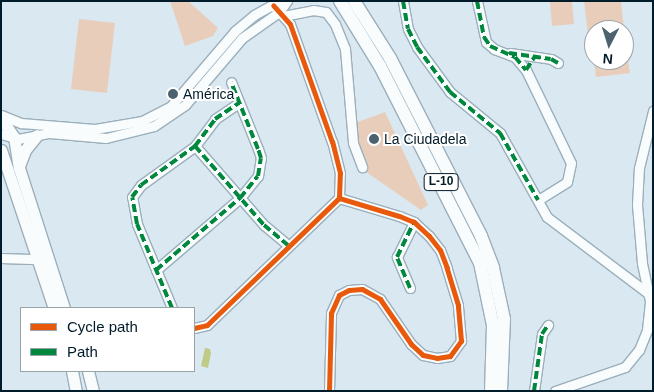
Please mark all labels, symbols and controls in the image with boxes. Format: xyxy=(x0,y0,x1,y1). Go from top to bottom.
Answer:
north arrow xyxy=(584,20,634,70)
text: N xyxy=(602,51,614,67)
place label: América xyxy=(183,86,234,102)
marker: América xyxy=(167,88,179,100)
place label: La Ciudadela xyxy=(384,131,467,147)
marker: La Ciudadela xyxy=(368,133,380,145)
road number: L-10 xyxy=(424,172,458,192)
legend xyxy=(20,307,195,372)
text: Cycle path xyxy=(67,318,138,335)
text: Path xyxy=(67,343,98,360)

